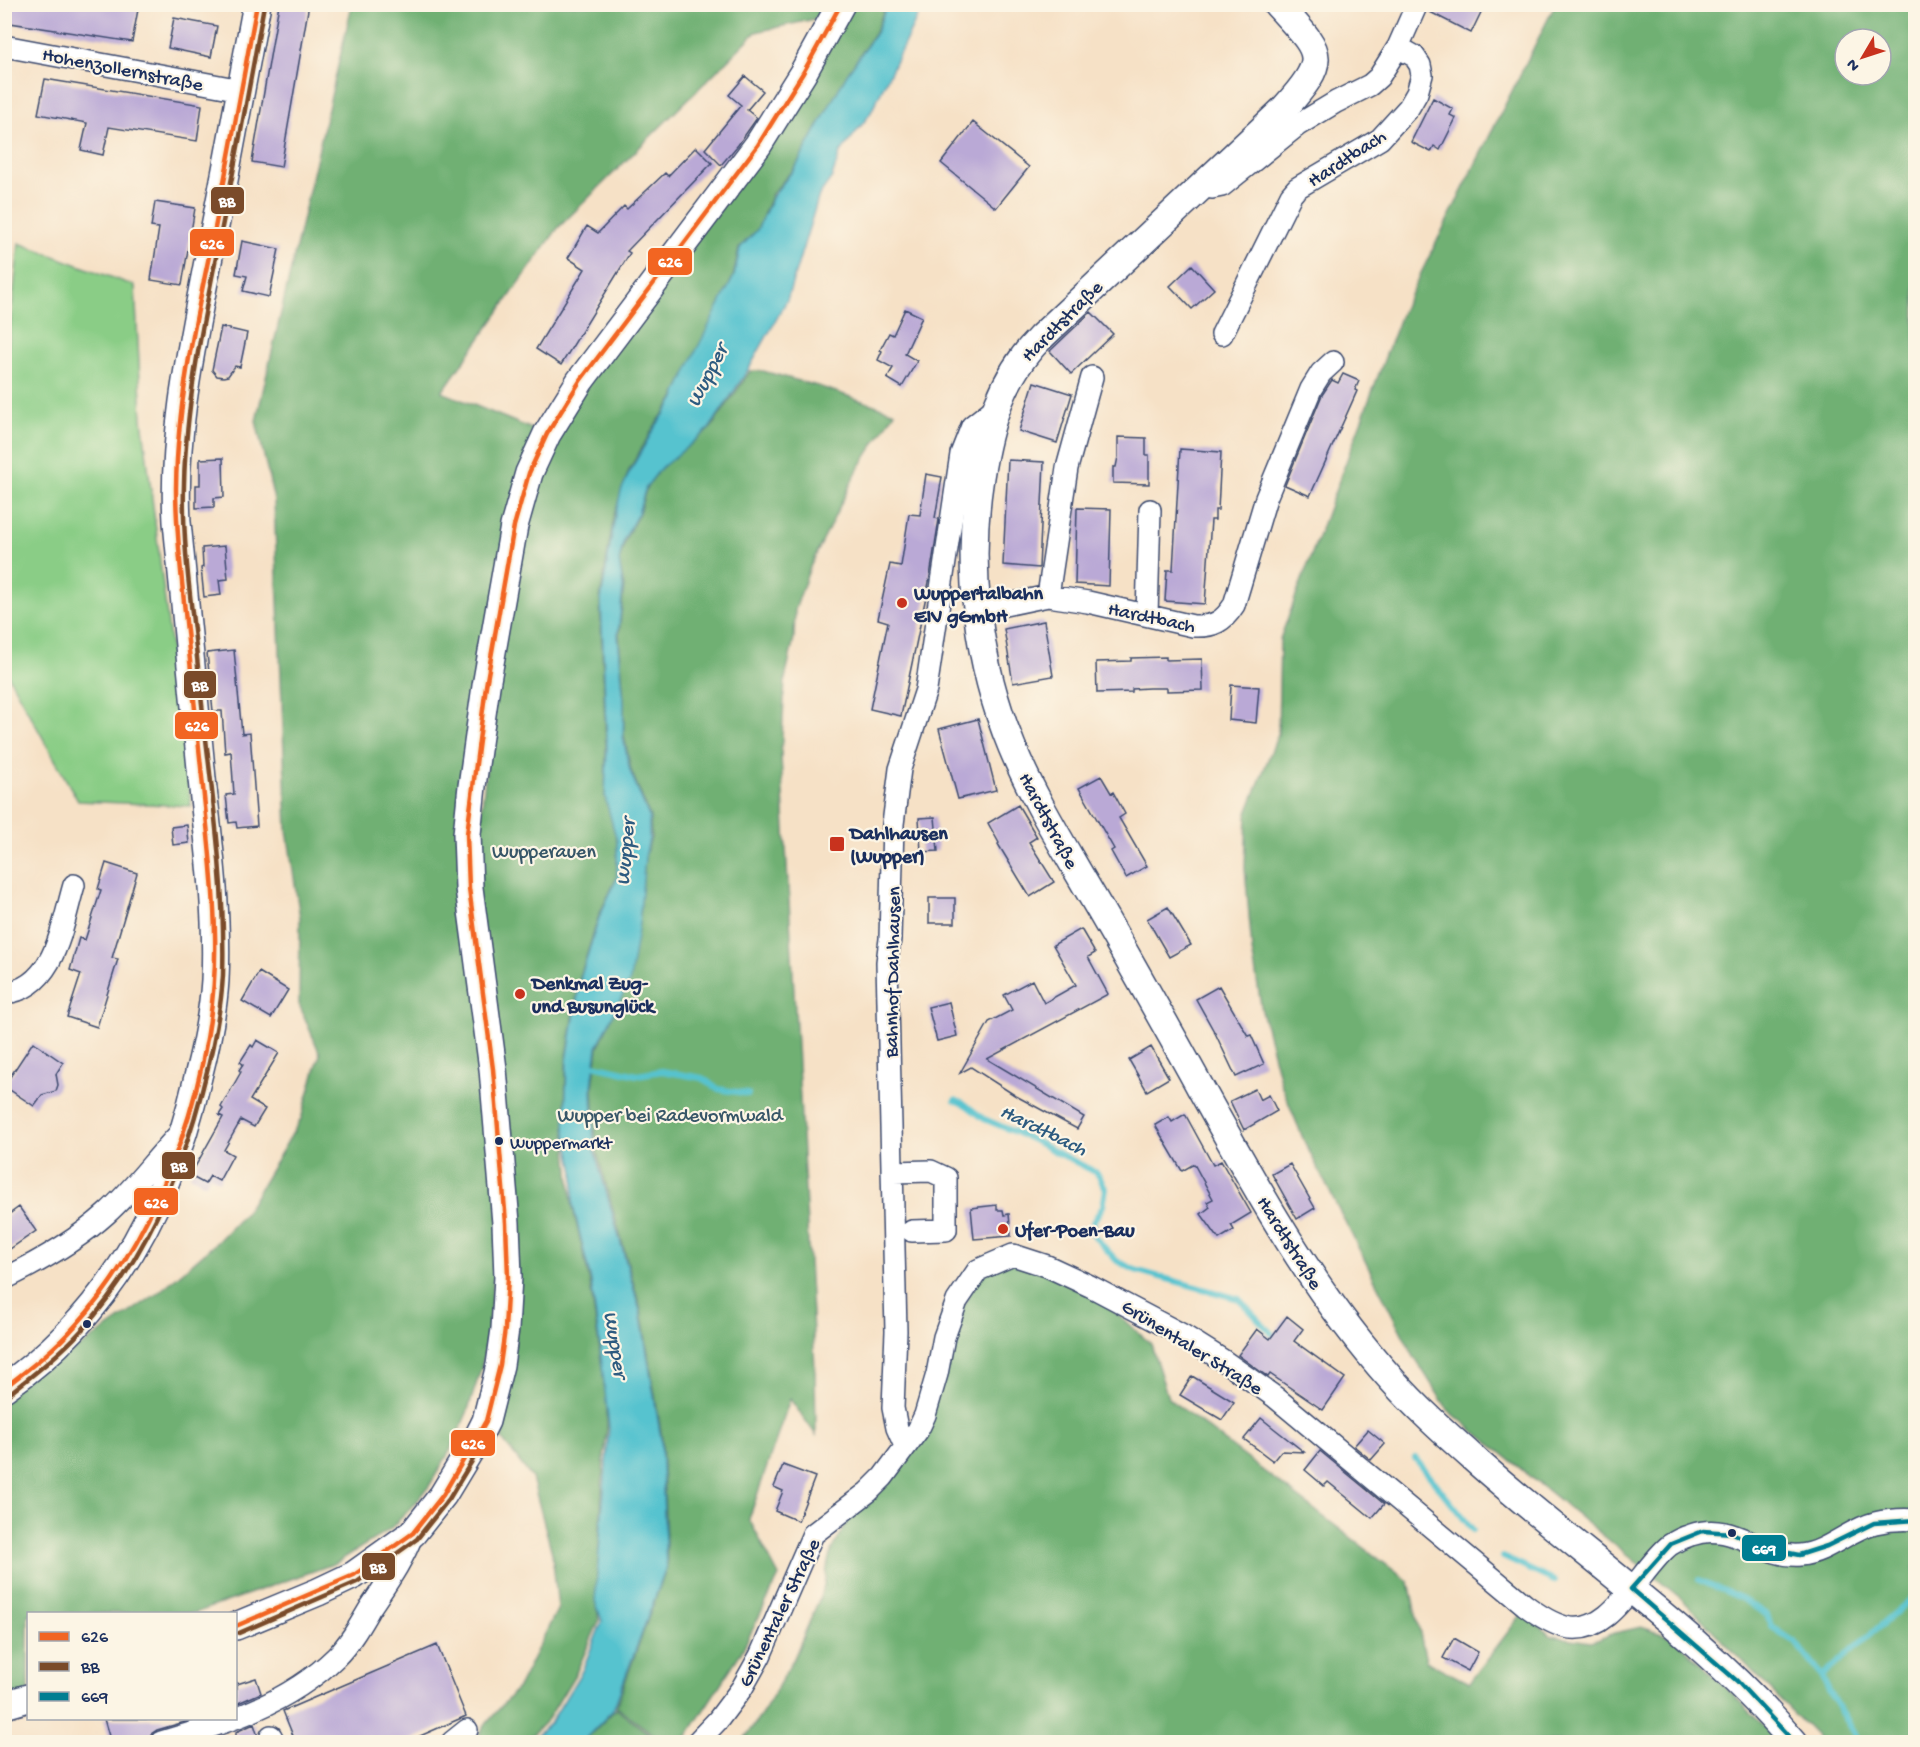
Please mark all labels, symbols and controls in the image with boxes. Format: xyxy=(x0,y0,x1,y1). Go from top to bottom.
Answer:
north arrow xyxy=(1833,27,1893,87)
street label: Hohenzollernstraße xyxy=(40,45,205,98)
text: N xyxy=(1843,54,1865,74)
street label: Hardtbach xyxy=(1304,126,1392,194)
line badge: BB xyxy=(210,186,245,215)
text: BB xyxy=(218,194,236,213)
line badge: 626 xyxy=(189,228,235,257)
text: 626 xyxy=(200,237,225,256)
line badge: 626 xyxy=(647,247,693,276)
text: 626 xyxy=(658,255,683,274)
street label: Hardtstraße xyxy=(1018,277,1109,368)
water label: Wupper xyxy=(683,337,737,412)
place label: Wuppertalbahn EIV gGmbH xyxy=(913,584,1044,630)
marker: Wuppertalbahn EIV gGmbH xyxy=(895,596,909,610)
street label: Hardtbach xyxy=(1106,599,1197,640)
line badge: BB xyxy=(183,670,217,699)
text: BB xyxy=(191,678,209,697)
line badge: 626 xyxy=(174,711,219,740)
text: 626 xyxy=(185,719,210,738)
street label: Hardtstraße xyxy=(1012,770,1082,874)
water label: Wupper xyxy=(612,813,643,887)
place label: Dahlhausen (Wupper) xyxy=(848,824,948,870)
marker: Dahlhausen (Wupper) xyxy=(828,835,846,853)
park label: Wupperauen xyxy=(492,842,596,865)
street label: Bahnhof Dahlhausen xyxy=(881,886,908,1059)
place label: Denkmal Zug- und Busunglück xyxy=(530,974,656,1020)
marker: Denkmal Zug- und Busunglück xyxy=(513,987,527,1001)
water label: Hardtbach xyxy=(995,1100,1090,1164)
park label: Wupper bei Radevormwald xyxy=(558,1106,785,1129)
place label: Wuppermarkt xyxy=(510,1134,613,1155)
marker: Wuppermarkt xyxy=(493,1135,505,1147)
line badge: BB xyxy=(161,1151,196,1180)
text: BB xyxy=(170,1159,188,1178)
line badge: 626 xyxy=(133,1187,179,1216)
street label: Hardtstraße xyxy=(1250,1193,1326,1295)
text: 626 xyxy=(144,1196,169,1215)
place label: Ufer-Poen-Bau xyxy=(1015,1221,1135,1244)
marker: Ufer-Poen-Bau xyxy=(996,1222,1010,1236)
street label: Grünentaler Straße xyxy=(1116,1296,1267,1402)
water label: Wupper xyxy=(596,1310,632,1384)
unlabelled marker xyxy=(81,1318,93,1330)
line badge: 626 xyxy=(450,1429,496,1457)
text: 626 xyxy=(461,1437,486,1456)
unlabelled marker xyxy=(1726,1527,1738,1539)
line badge: 669 xyxy=(1741,1534,1787,1562)
street label: Grünentaler Straße xyxy=(735,1535,827,1692)
text: 669 xyxy=(1752,1542,1776,1561)
line badge: BB xyxy=(361,1552,396,1581)
text: BB xyxy=(369,1560,387,1579)
legend xyxy=(27,1612,237,1720)
text: 626 xyxy=(81,1628,109,1649)
text: BB xyxy=(80,1658,100,1679)
text: 669 xyxy=(81,1688,108,1709)

